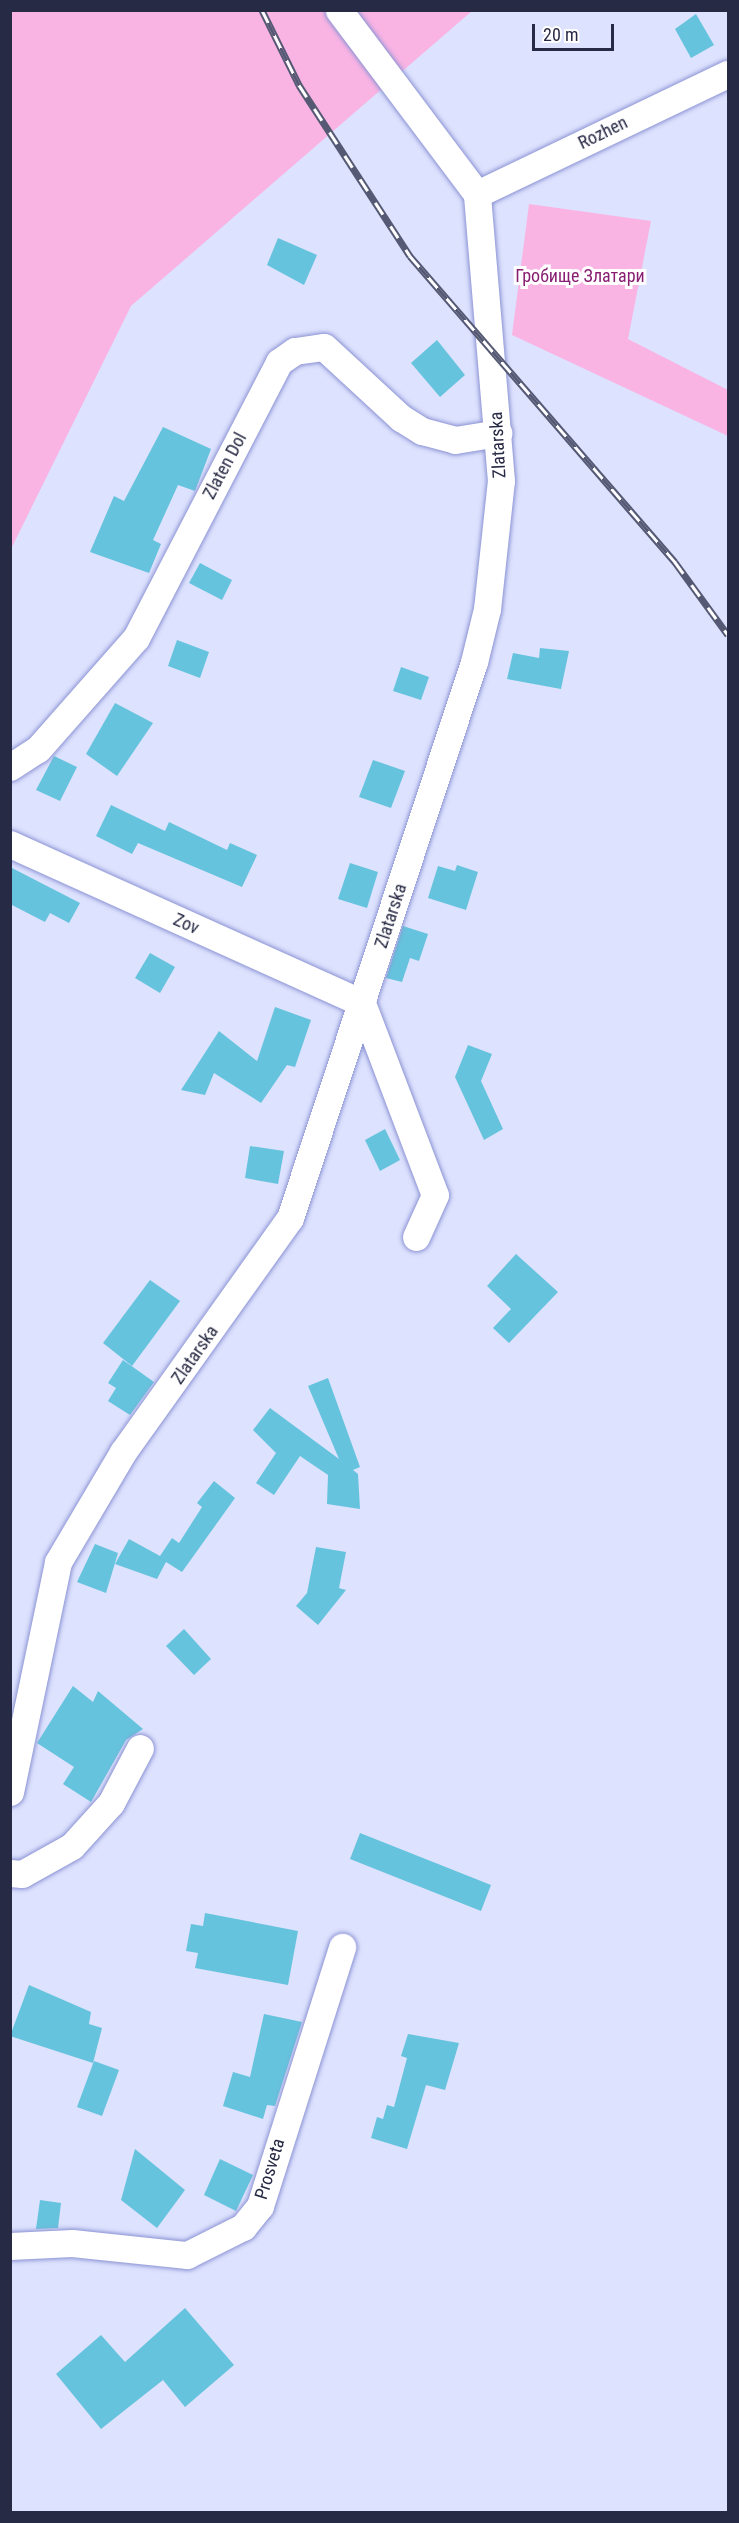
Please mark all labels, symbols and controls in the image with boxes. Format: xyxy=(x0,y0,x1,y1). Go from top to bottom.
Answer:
scale bar xyxy=(535,12,618,50)
text: 20 m xyxy=(543,24,578,45)
street label: Rozhen xyxy=(575,112,631,154)
park label: Гробище Златари xyxy=(515,265,645,287)
street label: Zlatarska xyxy=(485,411,511,479)
street label: Zlaten Dol xyxy=(199,429,251,503)
street label: Zlatarska xyxy=(370,881,412,951)
street label: Zov xyxy=(170,909,202,939)
street label: Zlatarska xyxy=(167,1322,223,1388)
street label: Prosveta xyxy=(251,2136,289,2202)

